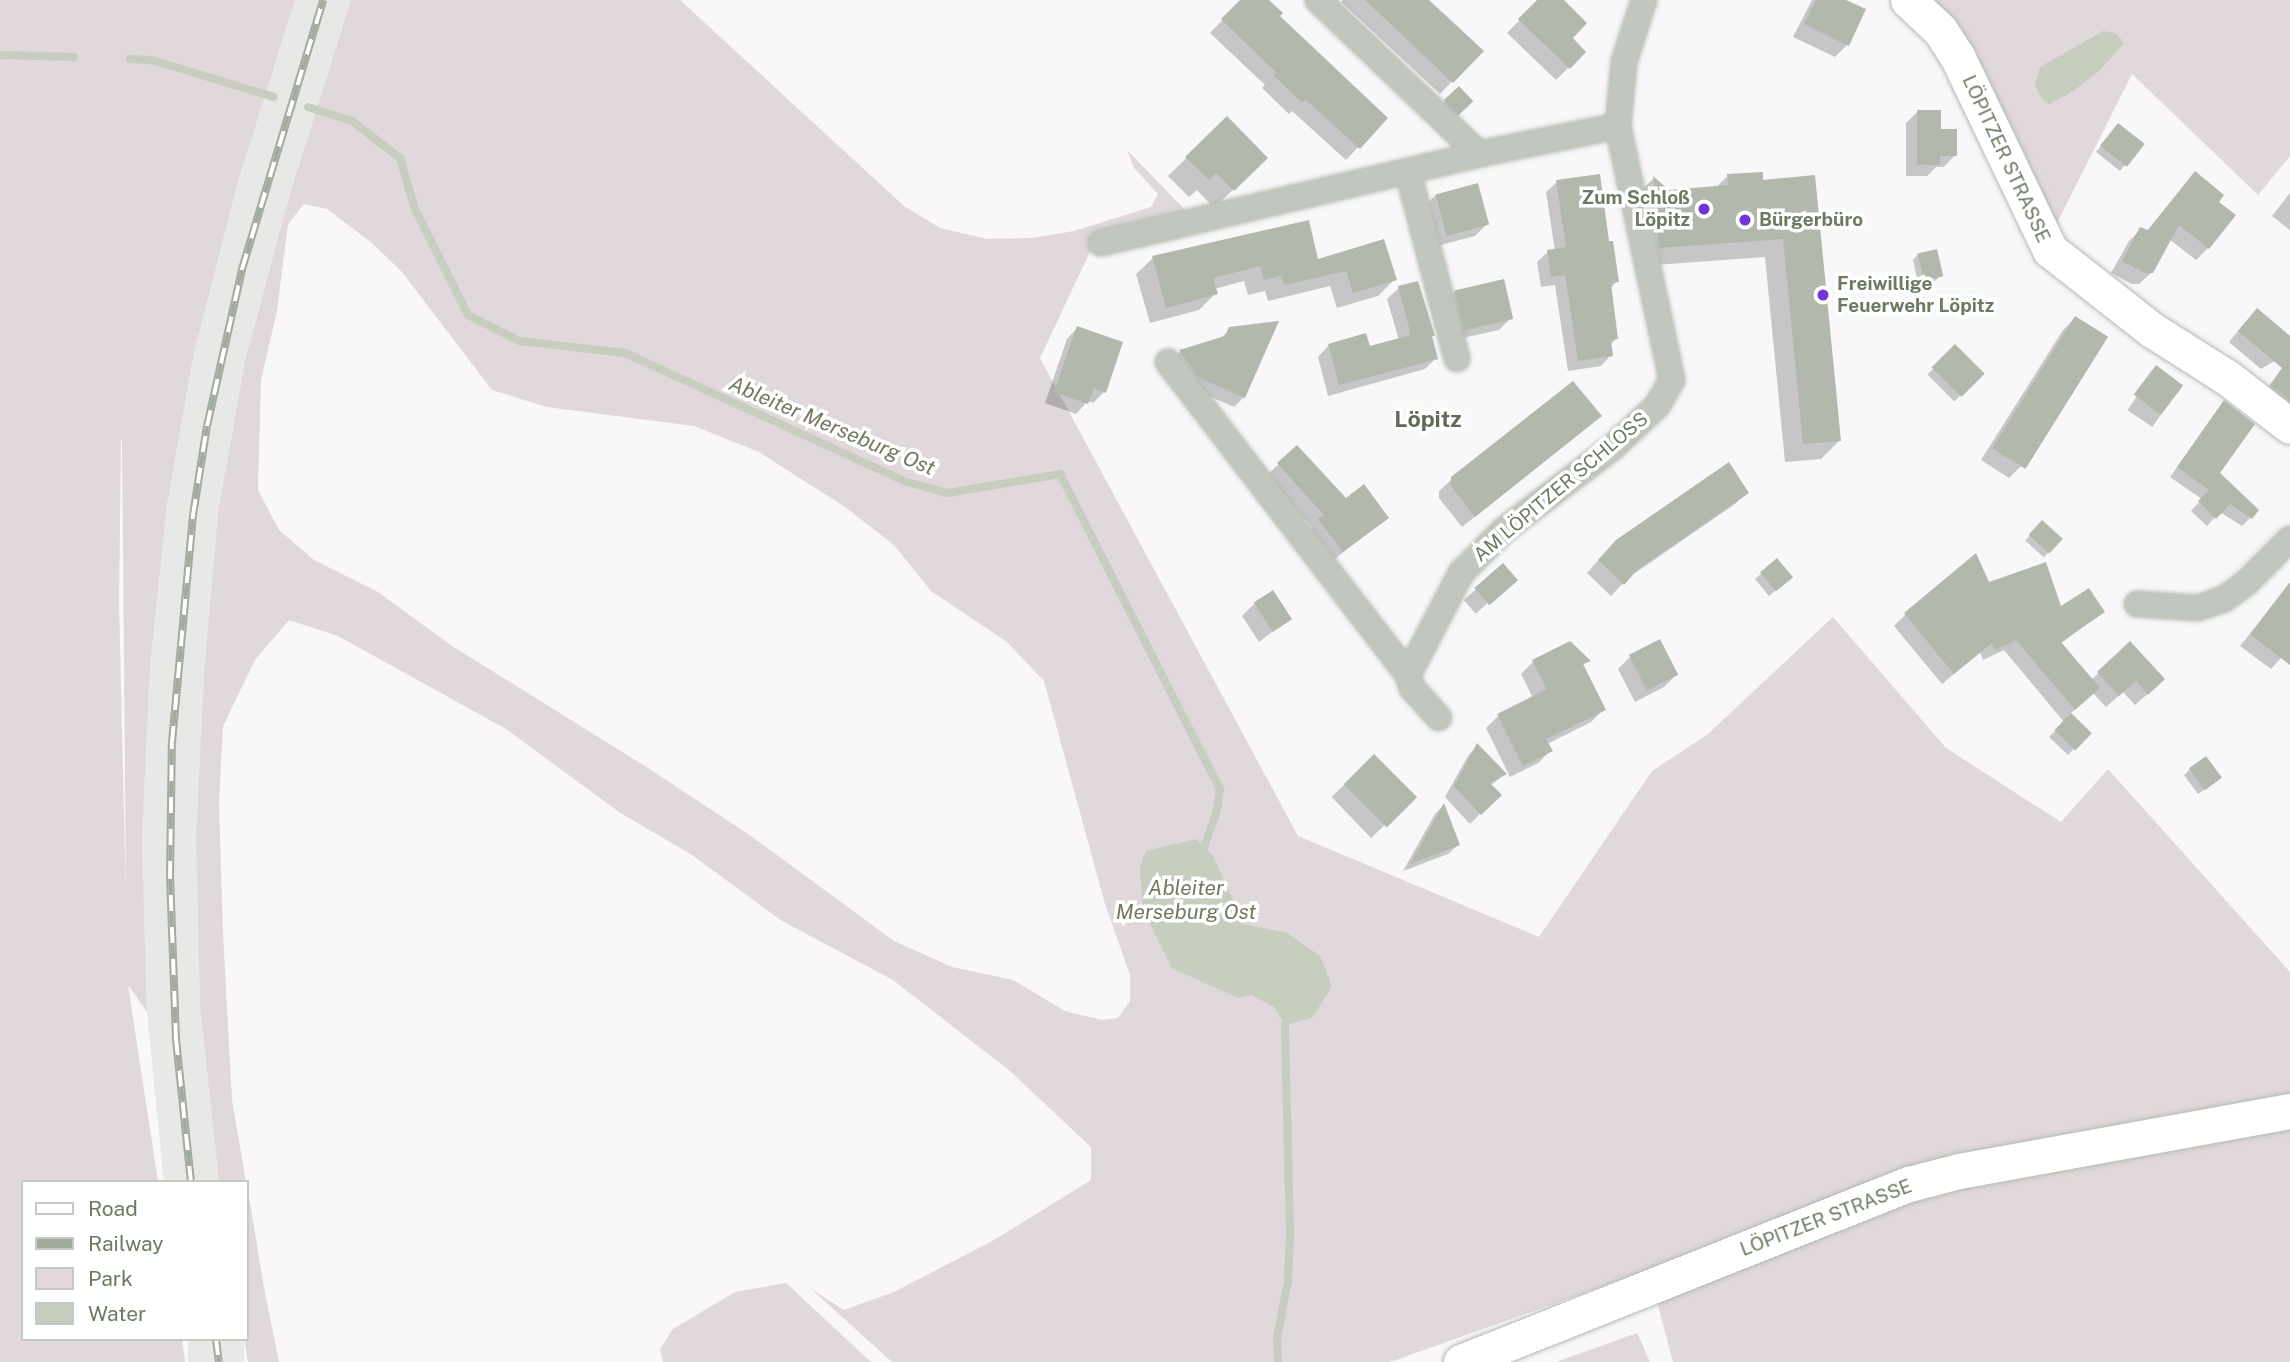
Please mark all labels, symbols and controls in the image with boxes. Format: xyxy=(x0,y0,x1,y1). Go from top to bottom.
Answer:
street label: LÖPITZER STRASSE xyxy=(1957,72,2055,246)
place label: Zum Schloß Löpitz xyxy=(1582,187,1690,231)
marker: Zum Schloß Löpitz xyxy=(1696,201,1712,217)
place label: Bürgerbüro xyxy=(1759,209,1863,231)
marker: Bürgerbüro xyxy=(1737,212,1753,228)
place label: Freiwillige Feuerwehr Löpitz xyxy=(1837,273,1994,317)
marker: Freiwillige Feuerwehr Löpitz xyxy=(1815,287,1831,303)
water label: Ableiter Merseburg Ost xyxy=(725,371,939,481)
district label: Löpitz xyxy=(1394,405,1462,433)
street label: AM LÖPITZER SCHLOSS xyxy=(1469,408,1653,566)
water label: Ableiter Merseburg Ost xyxy=(1116,875,1256,925)
street label: LÖPITZER STRASSE xyxy=(1737,1175,1915,1261)
legend xyxy=(21,1180,248,1341)
text: Road xyxy=(88,1196,138,1221)
text: Railway xyxy=(88,1231,164,1256)
text: Park xyxy=(88,1266,133,1291)
text: Water xyxy=(88,1301,146,1326)

